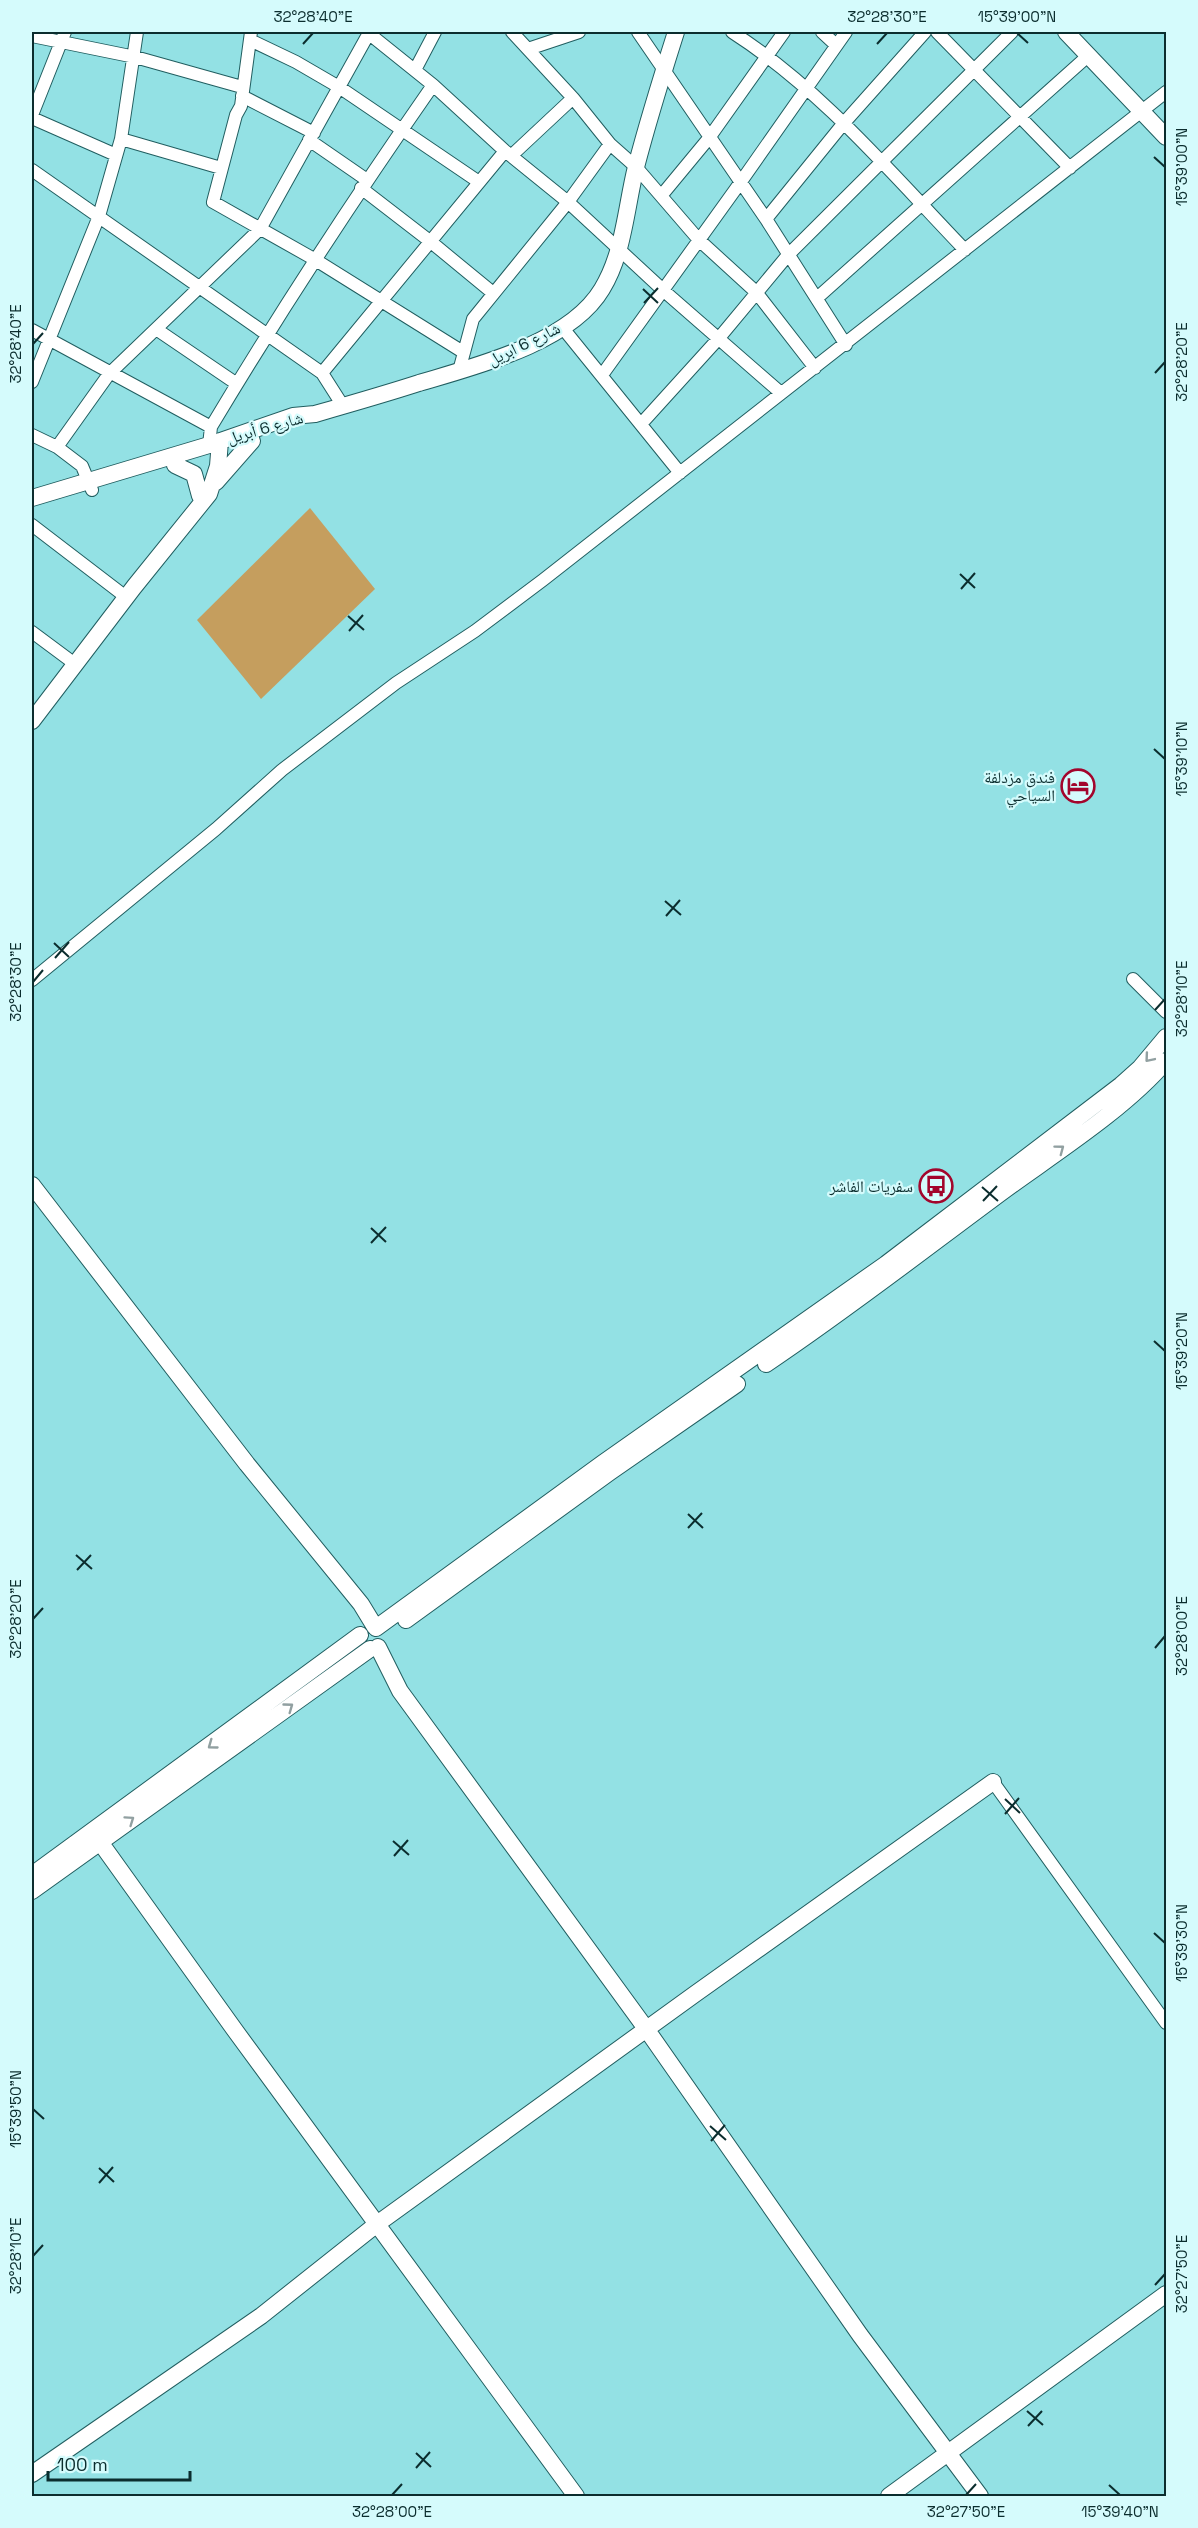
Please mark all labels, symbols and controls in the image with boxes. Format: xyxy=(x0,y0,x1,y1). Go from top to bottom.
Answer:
text: 32°28'40"E xyxy=(273,7,353,26)
text: 32°28'30"E xyxy=(847,7,927,26)
text: 15°39'00"N xyxy=(978,7,1056,26)
text: 15°39'00"N xyxy=(1172,128,1191,206)
text: 32°28'40"E xyxy=(6,304,25,384)
street label: شارع 6 ابريل xyxy=(484,317,564,371)
text: 32°28'20"E xyxy=(1172,322,1191,402)
street label: شارع 6 أبريل xyxy=(225,407,305,449)
text: 15°39'10"N xyxy=(1172,721,1191,797)
place label: فندق مزدلفة السياحي xyxy=(984,767,1055,808)
hotel icon: فندق مزدلفة السياحي xyxy=(1060,768,1096,804)
text: 32°28'30"E xyxy=(6,942,25,1022)
text: 32°28'10"E xyxy=(1172,961,1191,1037)
one-way arrow xyxy=(1145,1051,1156,1062)
one-way arrow xyxy=(1054,1145,1065,1156)
bus stop icon: سفريات الفاشر xyxy=(918,1168,954,1204)
place label: سفريات الفاشر xyxy=(828,1176,913,1197)
text: 15°39'20"N xyxy=(1172,1312,1191,1390)
text: 32°28'20"E xyxy=(6,1579,25,1659)
text: 32°28'00"E xyxy=(1172,1596,1191,1676)
one-way arrow xyxy=(283,1703,294,1714)
one-way arrow xyxy=(207,1737,218,1748)
one-way arrow xyxy=(124,1816,135,1827)
text: 15°39'30"N xyxy=(1172,1904,1191,1982)
text: 15°39'50"N xyxy=(6,2070,25,2148)
text: 32°28'10"E xyxy=(6,2218,25,2294)
text: 32°27'50"E xyxy=(1172,2235,1191,2313)
scale bar xyxy=(48,2444,190,2482)
text: 100 m xyxy=(57,2453,108,2476)
text: 32°28'00"E xyxy=(352,2502,432,2521)
text: 32°27'50"E xyxy=(927,2502,1005,2521)
text: 15°39'40"N xyxy=(1081,2502,1159,2521)

